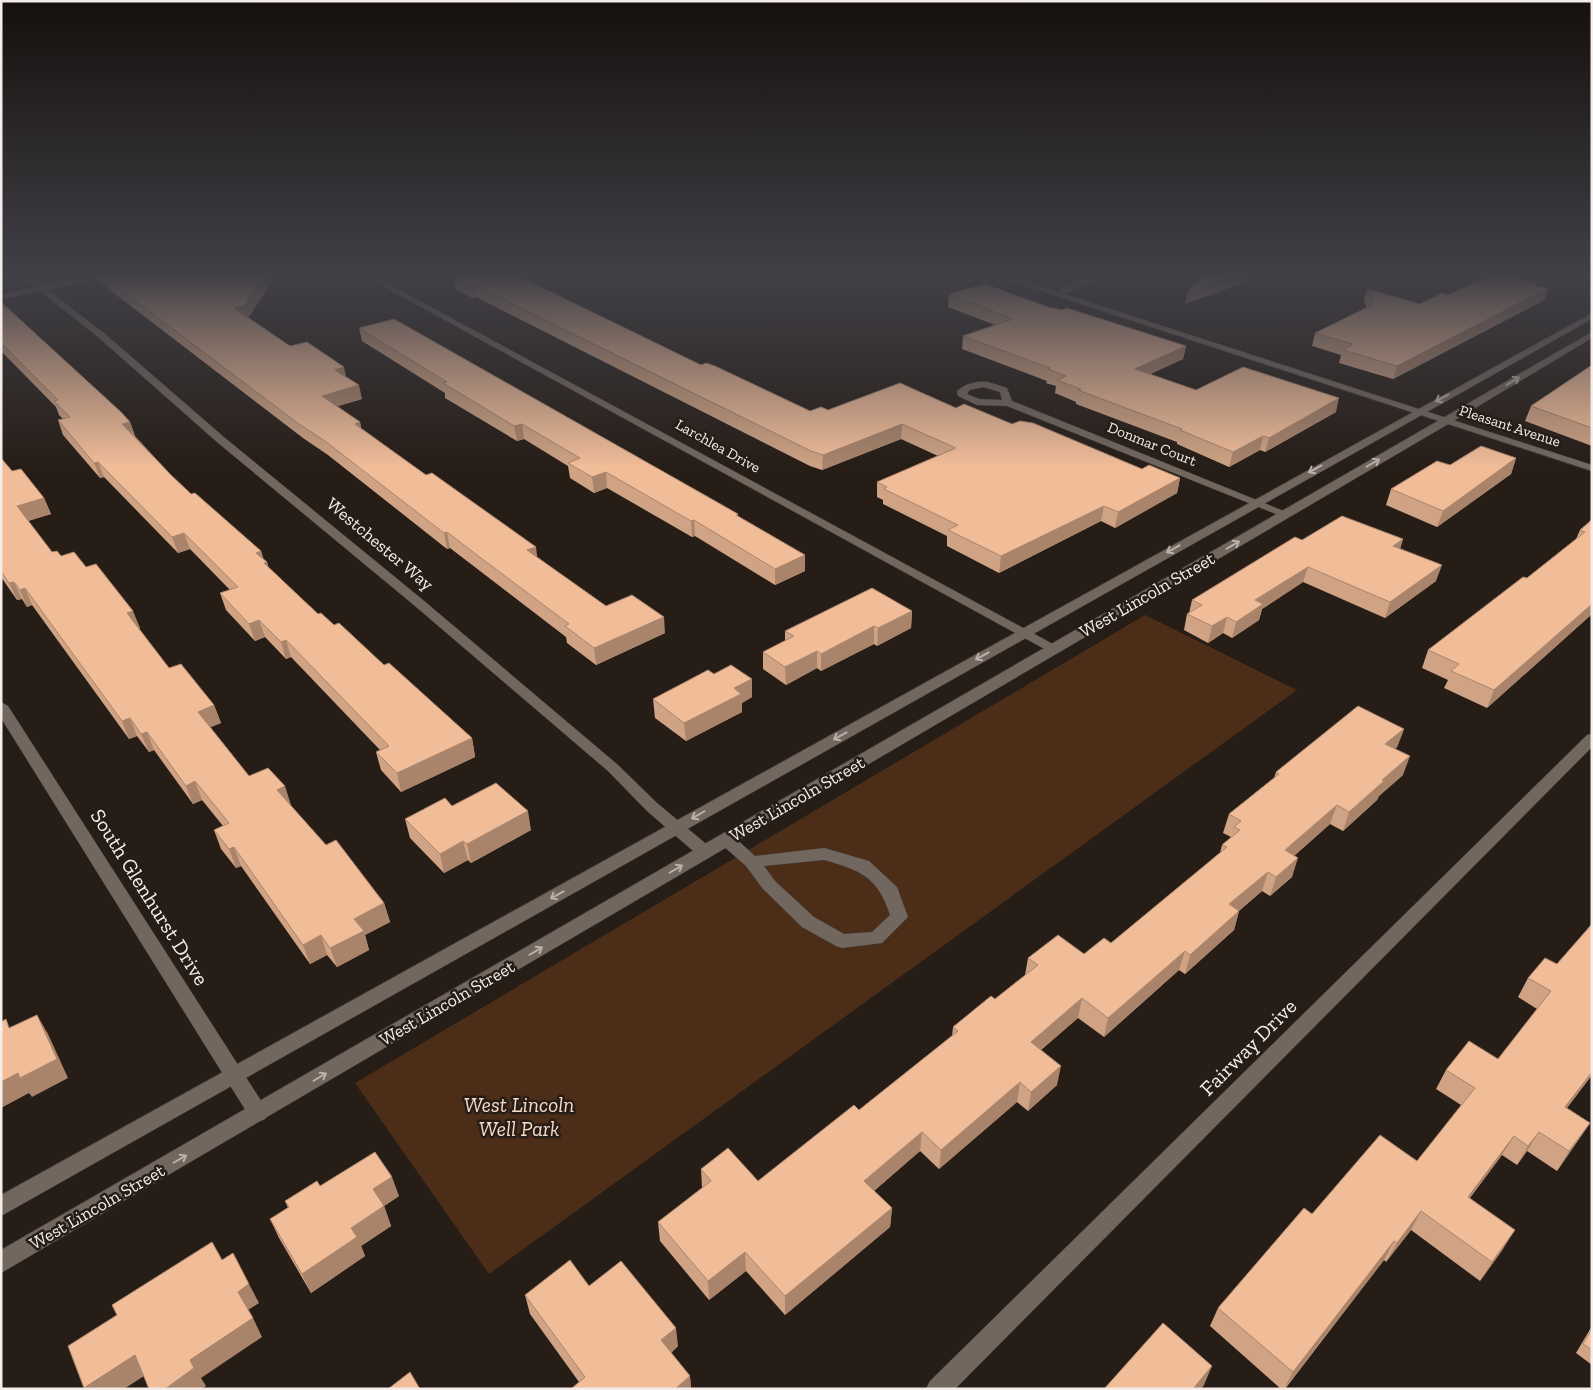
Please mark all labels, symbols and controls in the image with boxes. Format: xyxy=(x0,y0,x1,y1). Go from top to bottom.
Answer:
one-way arrow xyxy=(1506,375,1520,385)
one-way arrow xyxy=(1435,393,1450,403)
street label: Pleasant Avenue xyxy=(1457,401,1563,451)
street label: Larchlea Drive xyxy=(673,415,763,477)
street label: Donmar Court xyxy=(1105,418,1199,470)
one-way arrow xyxy=(1366,458,1380,468)
one-way arrow xyxy=(1308,465,1322,475)
street label: Westchester Way xyxy=(322,493,439,596)
one-way arrow xyxy=(1225,539,1239,549)
one-way arrow xyxy=(1166,544,1181,554)
street label: West Lincoln Street xyxy=(1075,547,1219,643)
one-way arrow xyxy=(975,652,989,662)
one-way arrow xyxy=(833,731,848,741)
street label: West Lincoln Street xyxy=(725,751,869,847)
street label: South Glenhurst Drive xyxy=(86,804,215,990)
one-way arrow xyxy=(692,811,706,821)
one-way arrow xyxy=(669,863,683,873)
one-way arrow xyxy=(549,890,564,900)
one-way arrow xyxy=(528,945,542,955)
street label: West Lincoln Street xyxy=(375,955,519,1051)
street label: Fairway Drive xyxy=(1194,993,1302,1101)
one-way arrow xyxy=(312,1071,327,1081)
park label: West Lincoln Well Park xyxy=(464,1092,574,1141)
one-way arrow xyxy=(172,1154,187,1164)
street label: West Lincoln Street xyxy=(25,1159,169,1255)

